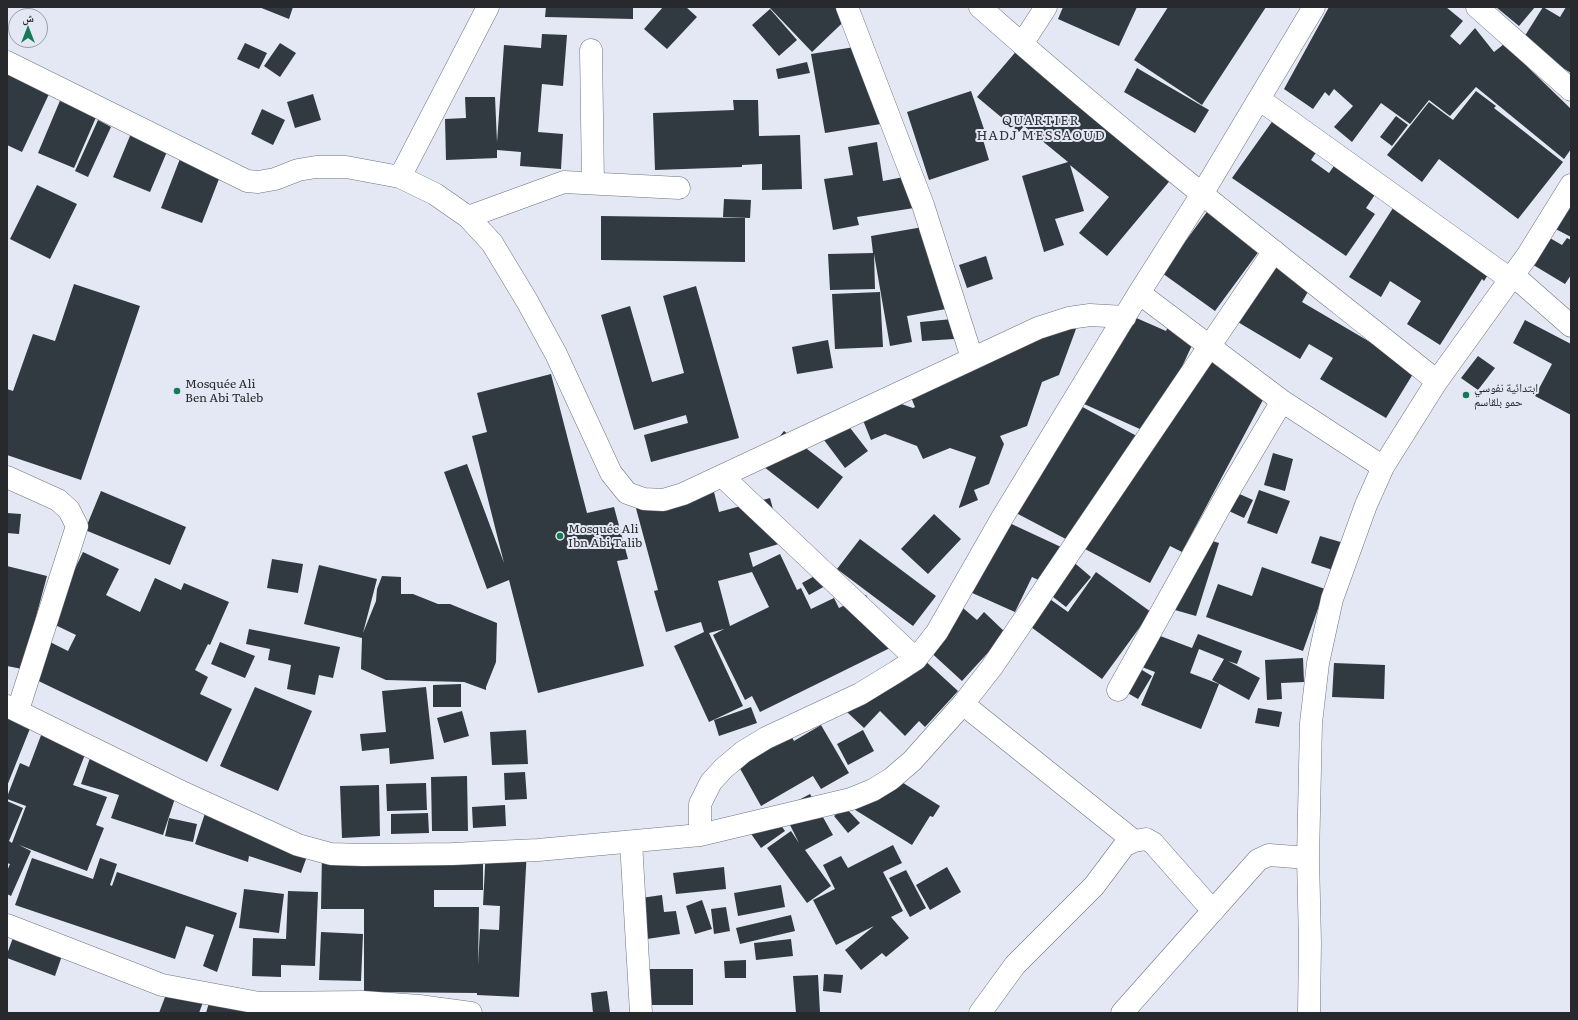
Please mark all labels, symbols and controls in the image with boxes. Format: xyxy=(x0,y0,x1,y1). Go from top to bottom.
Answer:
north arrow xyxy=(8,8,48,48)
text: ش xyxy=(22,9,34,25)
district label: QUARTIER HADJ MESSAOUD xyxy=(976,113,1106,144)
place label: Mosquée Ali Ben Abi Taleb xyxy=(185,377,263,405)
place label: ابتدائية نفوسي حمو بلقاسم xyxy=(1474,381,1538,409)
marker: Mosquée Ali Ben Abi Taleb xyxy=(172,386,182,396)
marker: ابتدائية نفوسي حمو بلقاسم xyxy=(1461,390,1471,400)
place label: Mosquée Ali Ibn Abi Talib xyxy=(568,522,642,550)
marker: Mosquée Ali Ibn Abi Talib xyxy=(555,531,565,541)

